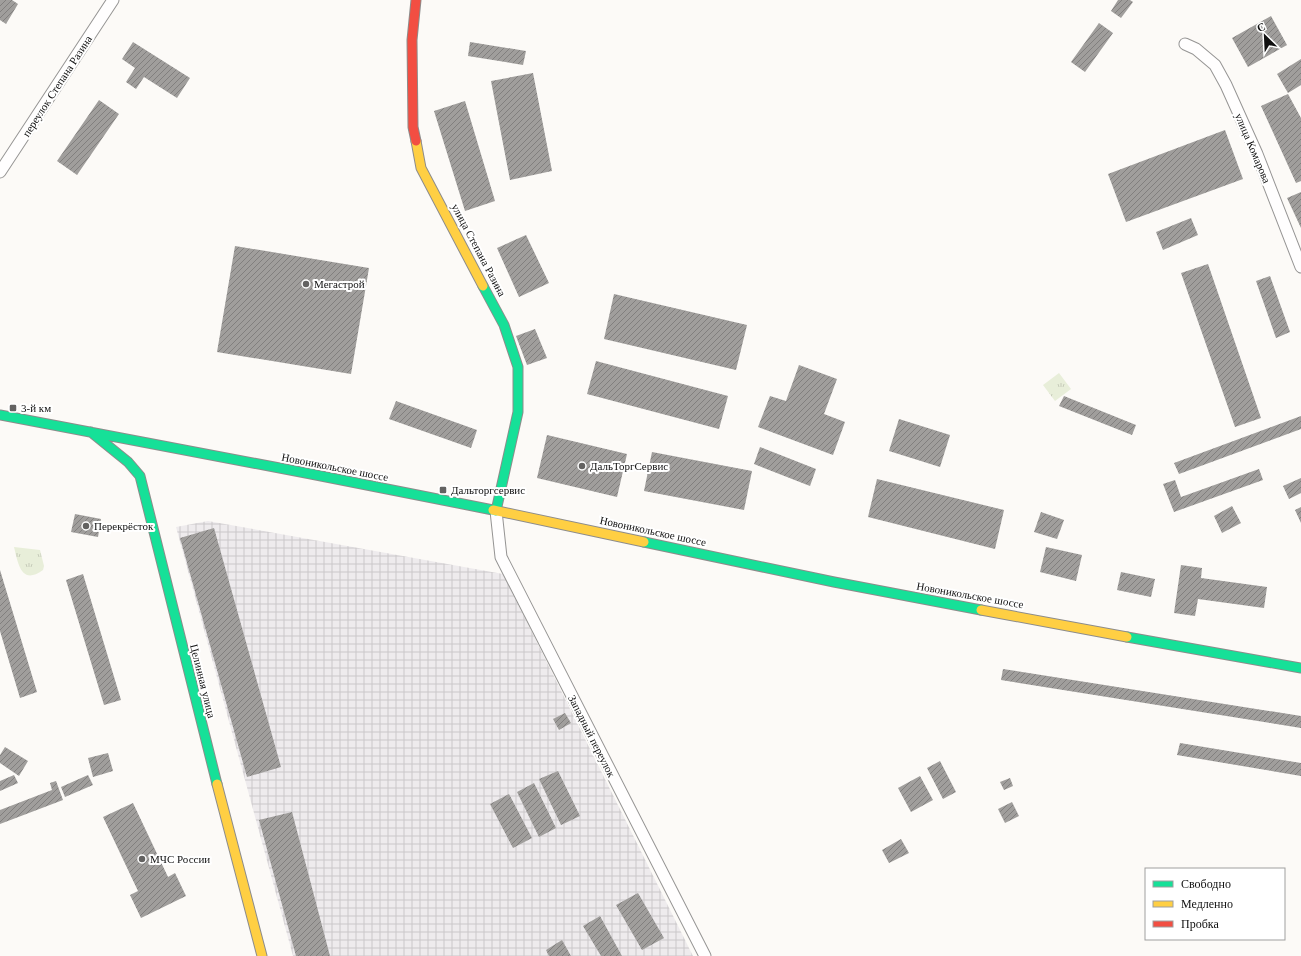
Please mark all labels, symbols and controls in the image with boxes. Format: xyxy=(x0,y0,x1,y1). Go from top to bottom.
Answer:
north arrow xyxy=(1245,16,1285,56)
text: С xyxy=(1255,20,1267,34)
street label: переулок Степана Разина xyxy=(20,33,94,139)
street label: улица Комарова xyxy=(1233,111,1273,185)
street label: улица Степана Разина xyxy=(450,202,509,298)
place label: Мегастрой xyxy=(314,278,365,290)
marker: Мегастрой xyxy=(301,279,311,289)
place label: 3-й км xyxy=(21,402,51,414)
marker: 3-й км xyxy=(8,403,18,413)
street label: Новоникольское шоссе xyxy=(281,451,389,483)
place label: ДальТоргСервис xyxy=(590,460,668,472)
marker: ДальТоргСервис xyxy=(577,461,587,471)
place label: Дальторгсервис xyxy=(451,484,525,496)
marker: Дальторгсервис xyxy=(438,485,448,495)
street label: Новоникольское шоссе xyxy=(599,514,707,548)
place label: Перекрёсток xyxy=(94,520,154,532)
marker: Перекрёсток xyxy=(81,521,91,531)
street label: Новоникольское шоссе xyxy=(916,580,1025,610)
street label: Целинная улица xyxy=(188,643,218,719)
street label: Западный переулок xyxy=(566,693,618,780)
place label: МЧС России xyxy=(150,853,210,865)
marker: МЧС России xyxy=(137,854,147,864)
legend xyxy=(1145,868,1285,940)
text: Свободно xyxy=(1181,877,1231,891)
text: Медленно xyxy=(1181,897,1233,911)
text: Пробка xyxy=(1181,917,1219,931)

